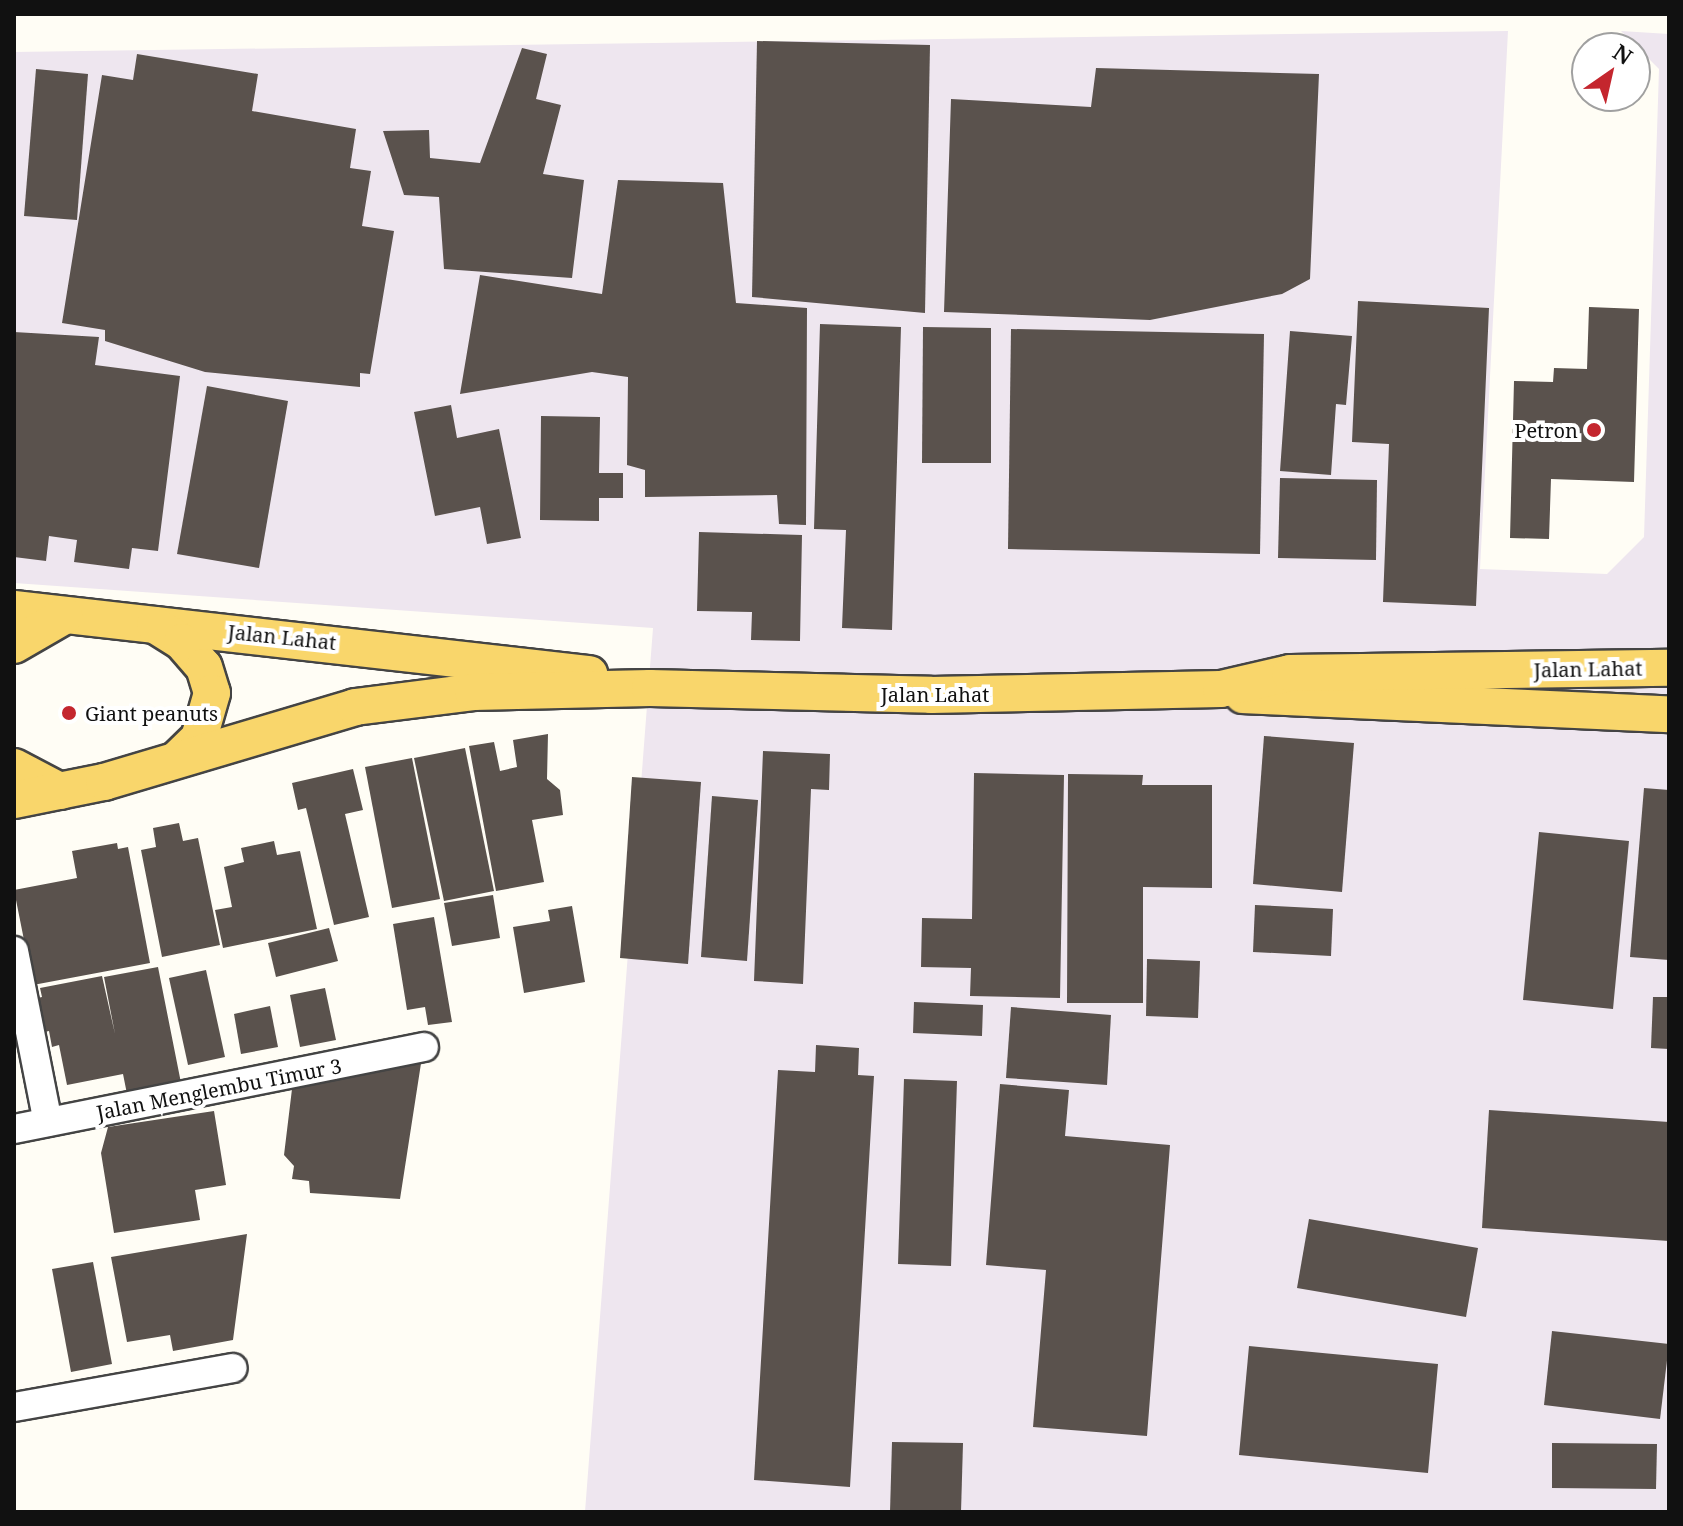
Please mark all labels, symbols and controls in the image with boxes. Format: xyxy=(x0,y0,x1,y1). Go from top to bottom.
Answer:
north arrow xyxy=(1571,32,1651,112)
text: N xyxy=(1608,36,1639,71)
place label: Petron xyxy=(1514,418,1578,442)
marker: Petron xyxy=(1585,421,1603,439)
street label: Jalan Lahat xyxy=(227,619,337,655)
street label: Jalan Lahat xyxy=(1533,656,1643,682)
street label: Jalan Lahat xyxy=(881,682,989,706)
place label: Giant peanuts xyxy=(85,701,218,725)
marker: Giant peanuts xyxy=(60,704,78,722)
street label: Jalan Menglembu Timur 3 xyxy=(94,1053,344,1125)

